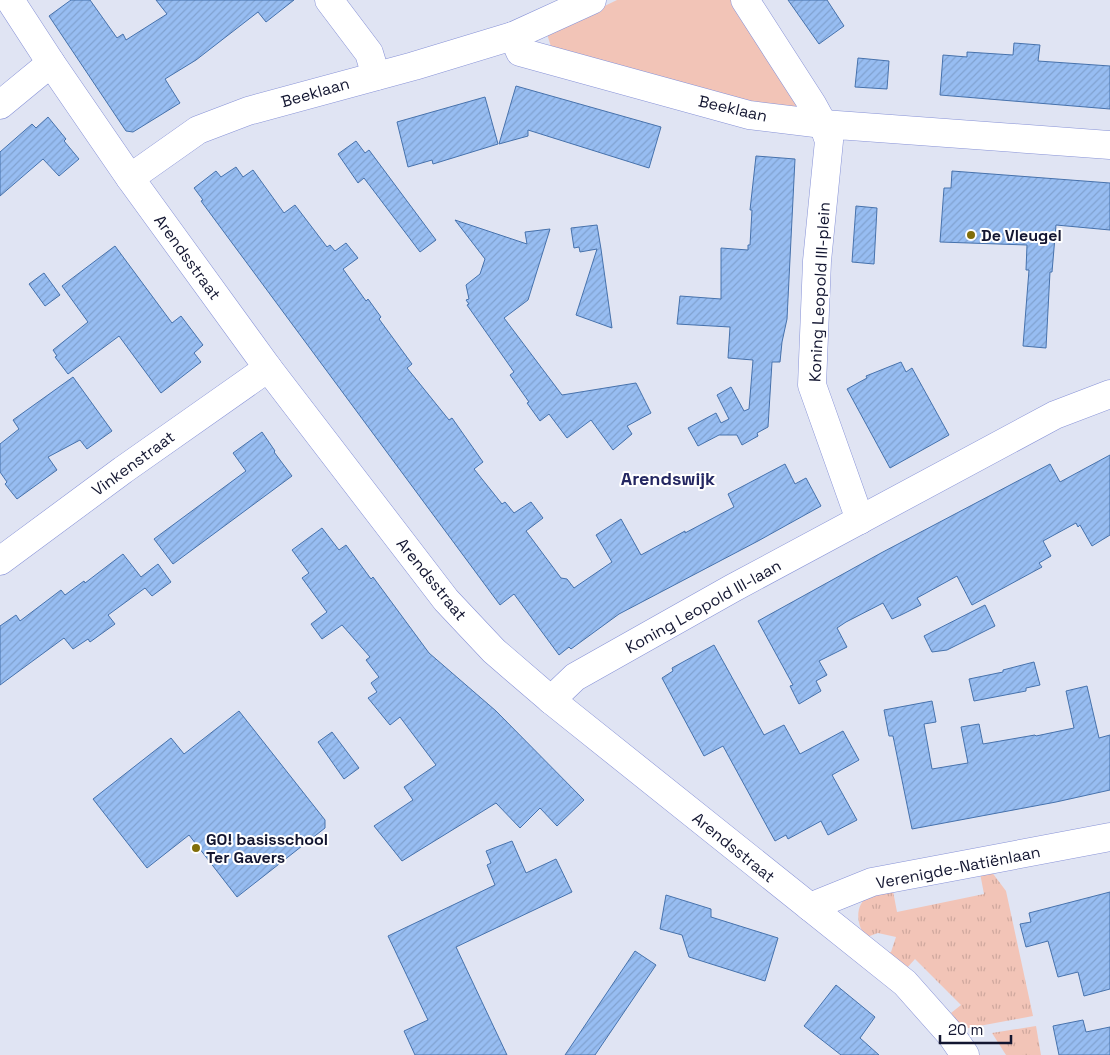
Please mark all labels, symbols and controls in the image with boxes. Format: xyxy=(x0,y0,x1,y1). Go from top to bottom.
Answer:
street label: Beeklaan xyxy=(278,73,352,112)
street label: Beeklaan xyxy=(696,90,769,127)
street label: Koning Leopold III-plein xyxy=(804,201,835,383)
street label: Arendsstraat xyxy=(150,210,226,304)
place label: De Vleugel xyxy=(981,225,1062,246)
marker: De Vleugel xyxy=(965,229,977,241)
street label: Vinkenstraat xyxy=(88,426,179,501)
district label: Arendswijk xyxy=(621,467,715,490)
street label: Arendsstraat xyxy=(392,534,471,625)
street label: Koning Leopold III-laan xyxy=(622,555,785,658)
street label: Arendsstraat xyxy=(688,808,779,887)
place label: GO! basisschool Ter Gavers xyxy=(206,829,328,868)
street label: Verenigde-Natiënlaan xyxy=(874,841,1042,894)
marker: GO! basisschool Ter Gavers xyxy=(190,842,202,854)
scale bar xyxy=(940,1012,1011,1044)
text: 20 m xyxy=(948,1020,983,1039)

